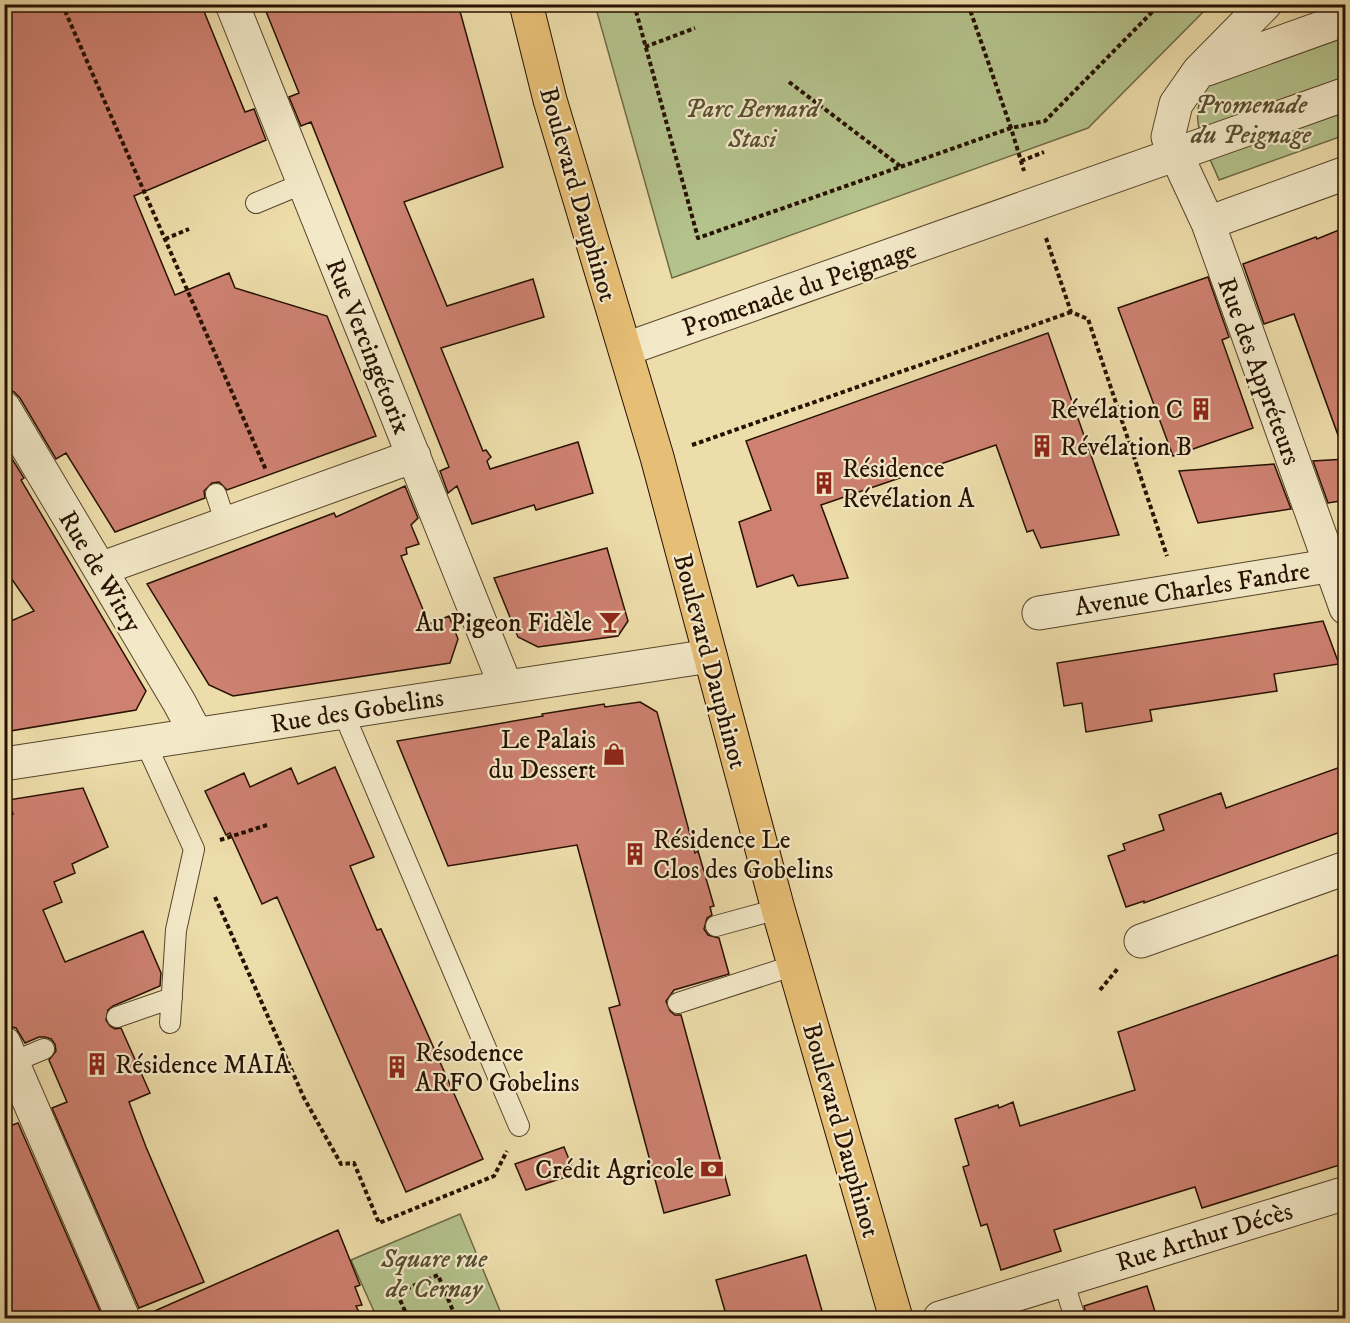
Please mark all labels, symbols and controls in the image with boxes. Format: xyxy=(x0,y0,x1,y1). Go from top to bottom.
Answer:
street label: Boulevard Dauphinot xyxy=(531,83,624,305)
park label: Promenade du Peignage xyxy=(1190,89,1312,152)
park label: Parc Bernard Stasi xyxy=(685,93,823,156)
street label: Promenade du Peignage xyxy=(678,234,921,345)
street label: Rue Vercingétorix xyxy=(317,254,418,439)
street label: Rue des Appréteurs xyxy=(1209,273,1308,470)
place label: Révélation C xyxy=(1050,394,1183,427)
building icon: Révélation C xyxy=(1188,396,1214,422)
place label: Révélation B xyxy=(1060,431,1192,464)
building icon: Révélation B xyxy=(1029,433,1055,459)
place label: Résidence Révélation A xyxy=(842,453,975,516)
building icon: Résidence Révélation A xyxy=(811,470,837,496)
street label: Rue de Witry xyxy=(50,505,149,639)
street label: Boulevard Dauphinot xyxy=(665,550,754,773)
street label: Avenue Charles Fandre xyxy=(1072,555,1312,624)
place label: Au Pigeon Fidèle xyxy=(415,607,592,640)
bar icon: Au Pigeon Fidèle xyxy=(597,609,623,635)
street label: Rue des Gobelins xyxy=(268,682,446,741)
place label: Le Palais du Dessert xyxy=(489,724,596,787)
shop icon: Le Palais du Dessert xyxy=(601,741,627,767)
place label: Résidence Le Clos des Gobelins xyxy=(653,824,833,887)
building icon: Résidence Le Clos des Gobelins xyxy=(622,841,648,867)
street label: Boulevard Dauphinot xyxy=(794,1019,887,1241)
place label: Résodence ARFO Gobelins xyxy=(415,1037,579,1100)
place label: Résidence MAIA xyxy=(115,1049,291,1082)
building icon: Résidence MAIA xyxy=(84,1051,110,1077)
building icon: Résodence ARFO Gobelins xyxy=(384,1054,410,1080)
place label: Crédit Agricole xyxy=(535,1154,694,1187)
bank icon: Crédit Agricole xyxy=(699,1156,725,1182)
street label: Rue Arthur Décès xyxy=(1112,1195,1297,1280)
park label: Square rue de Cernay xyxy=(380,1243,488,1306)

